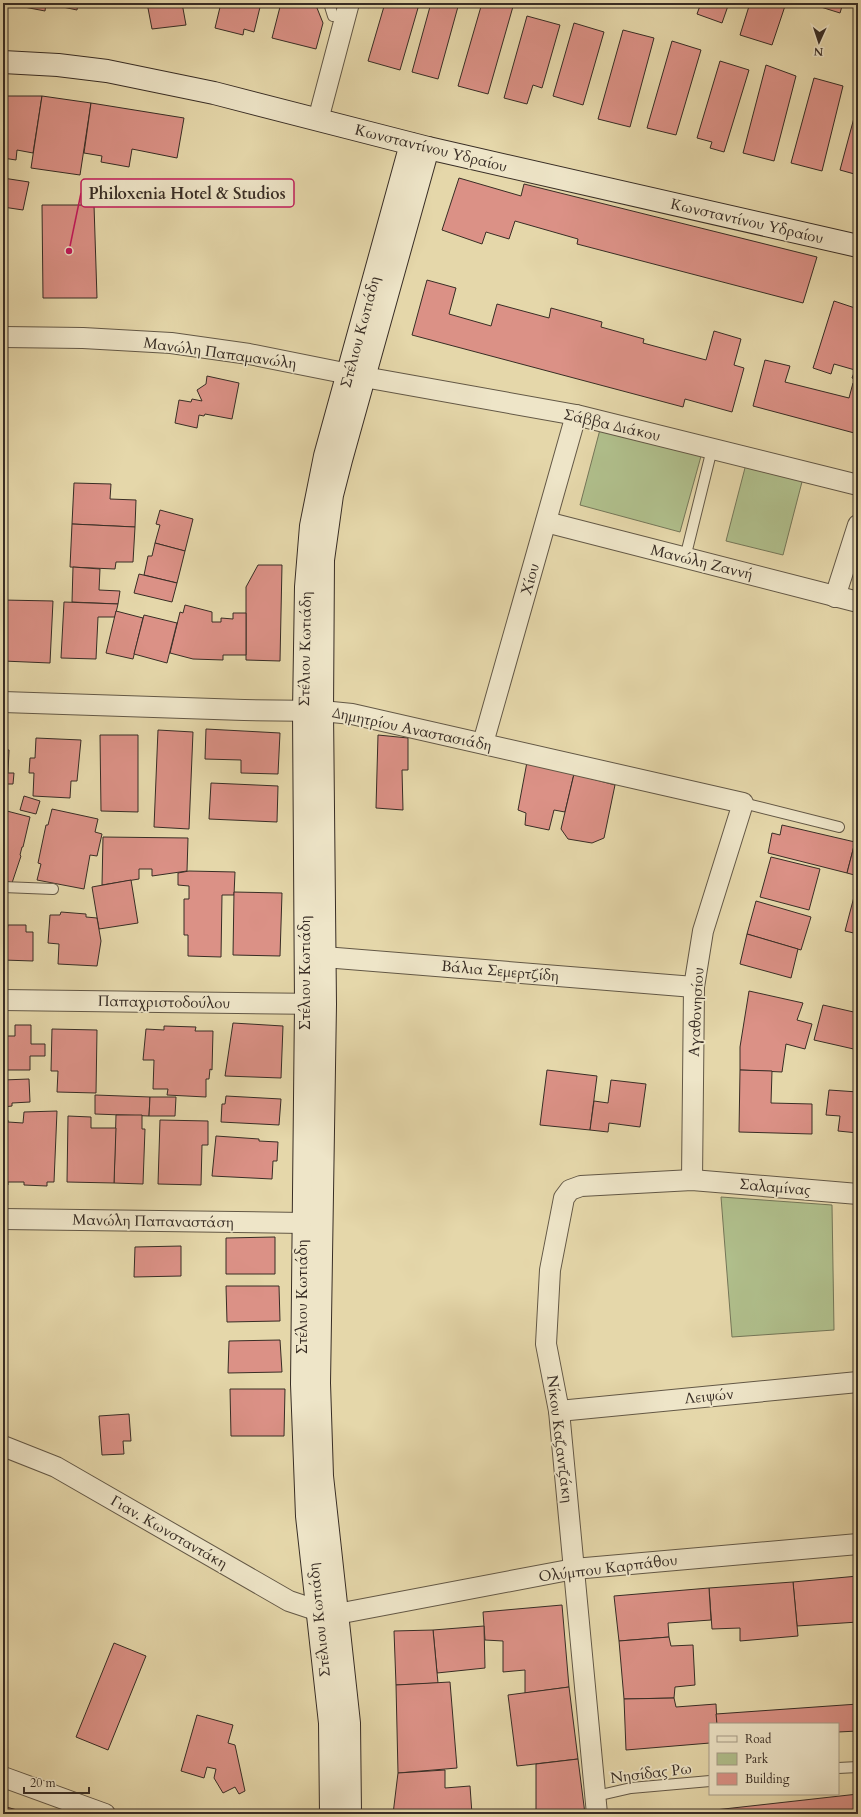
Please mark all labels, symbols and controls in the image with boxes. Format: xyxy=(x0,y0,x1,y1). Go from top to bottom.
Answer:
north arrow xyxy=(799,22,839,62)
text: N xyxy=(813,44,824,59)
street label: Κωνσταντίνου Υδραίου xyxy=(353,119,509,177)
callout: Philoxenia Hotel & Studios xyxy=(81,179,294,207)
text: Philoxenia Hotel & Studios xyxy=(88,183,286,205)
street label: Κωνσταντίνου Υδραίου xyxy=(669,194,826,248)
street label: Στέλιου Κωτιάδη xyxy=(335,274,385,390)
street label: Μανώλη Παπαμανώλη xyxy=(142,332,298,374)
street label: Σάββα Διάκου xyxy=(562,404,663,446)
street label: Μανώλη Ζαννή xyxy=(649,540,755,584)
street label: Χίου xyxy=(516,561,544,597)
street label: Στέλιου Κωτιάδη xyxy=(294,591,316,707)
street label: Δημητρίου Αναστασιάδη xyxy=(330,702,494,756)
street label: Στέλιου Κωτιάδη xyxy=(295,916,315,1030)
street label: Βάλια Σεμερτζίδη xyxy=(440,956,560,986)
street label: Αγαθονησίου xyxy=(684,967,708,1057)
street label: Παπαχριστοδούλου xyxy=(98,991,230,1013)
street label: Σαλαμίνας xyxy=(739,1174,812,1200)
street label: Μανώλη Παπαναστάση xyxy=(72,1210,234,1232)
street label: Στέλιου Κωτιάδη xyxy=(292,1240,312,1354)
street label: Νίκου Καζαντζάκη xyxy=(542,1374,578,1504)
street label: Λειψών xyxy=(683,1383,735,1409)
street label: Γιαν. Κωνσταντάκη xyxy=(107,1490,231,1574)
street label: Ολύμπου Καρπάθου xyxy=(537,1550,679,1586)
street label: Στέλιου Κωτιάδη xyxy=(303,1562,335,1678)
legend xyxy=(709,1723,839,1795)
text: Road xyxy=(745,1731,772,1747)
text: Park xyxy=(745,1751,769,1767)
street label: Νησίδας Ρω xyxy=(609,1758,693,1788)
scale bar xyxy=(24,1769,89,1795)
text: Building xyxy=(745,1771,790,1787)
text: 20 m xyxy=(30,1775,57,1791)

